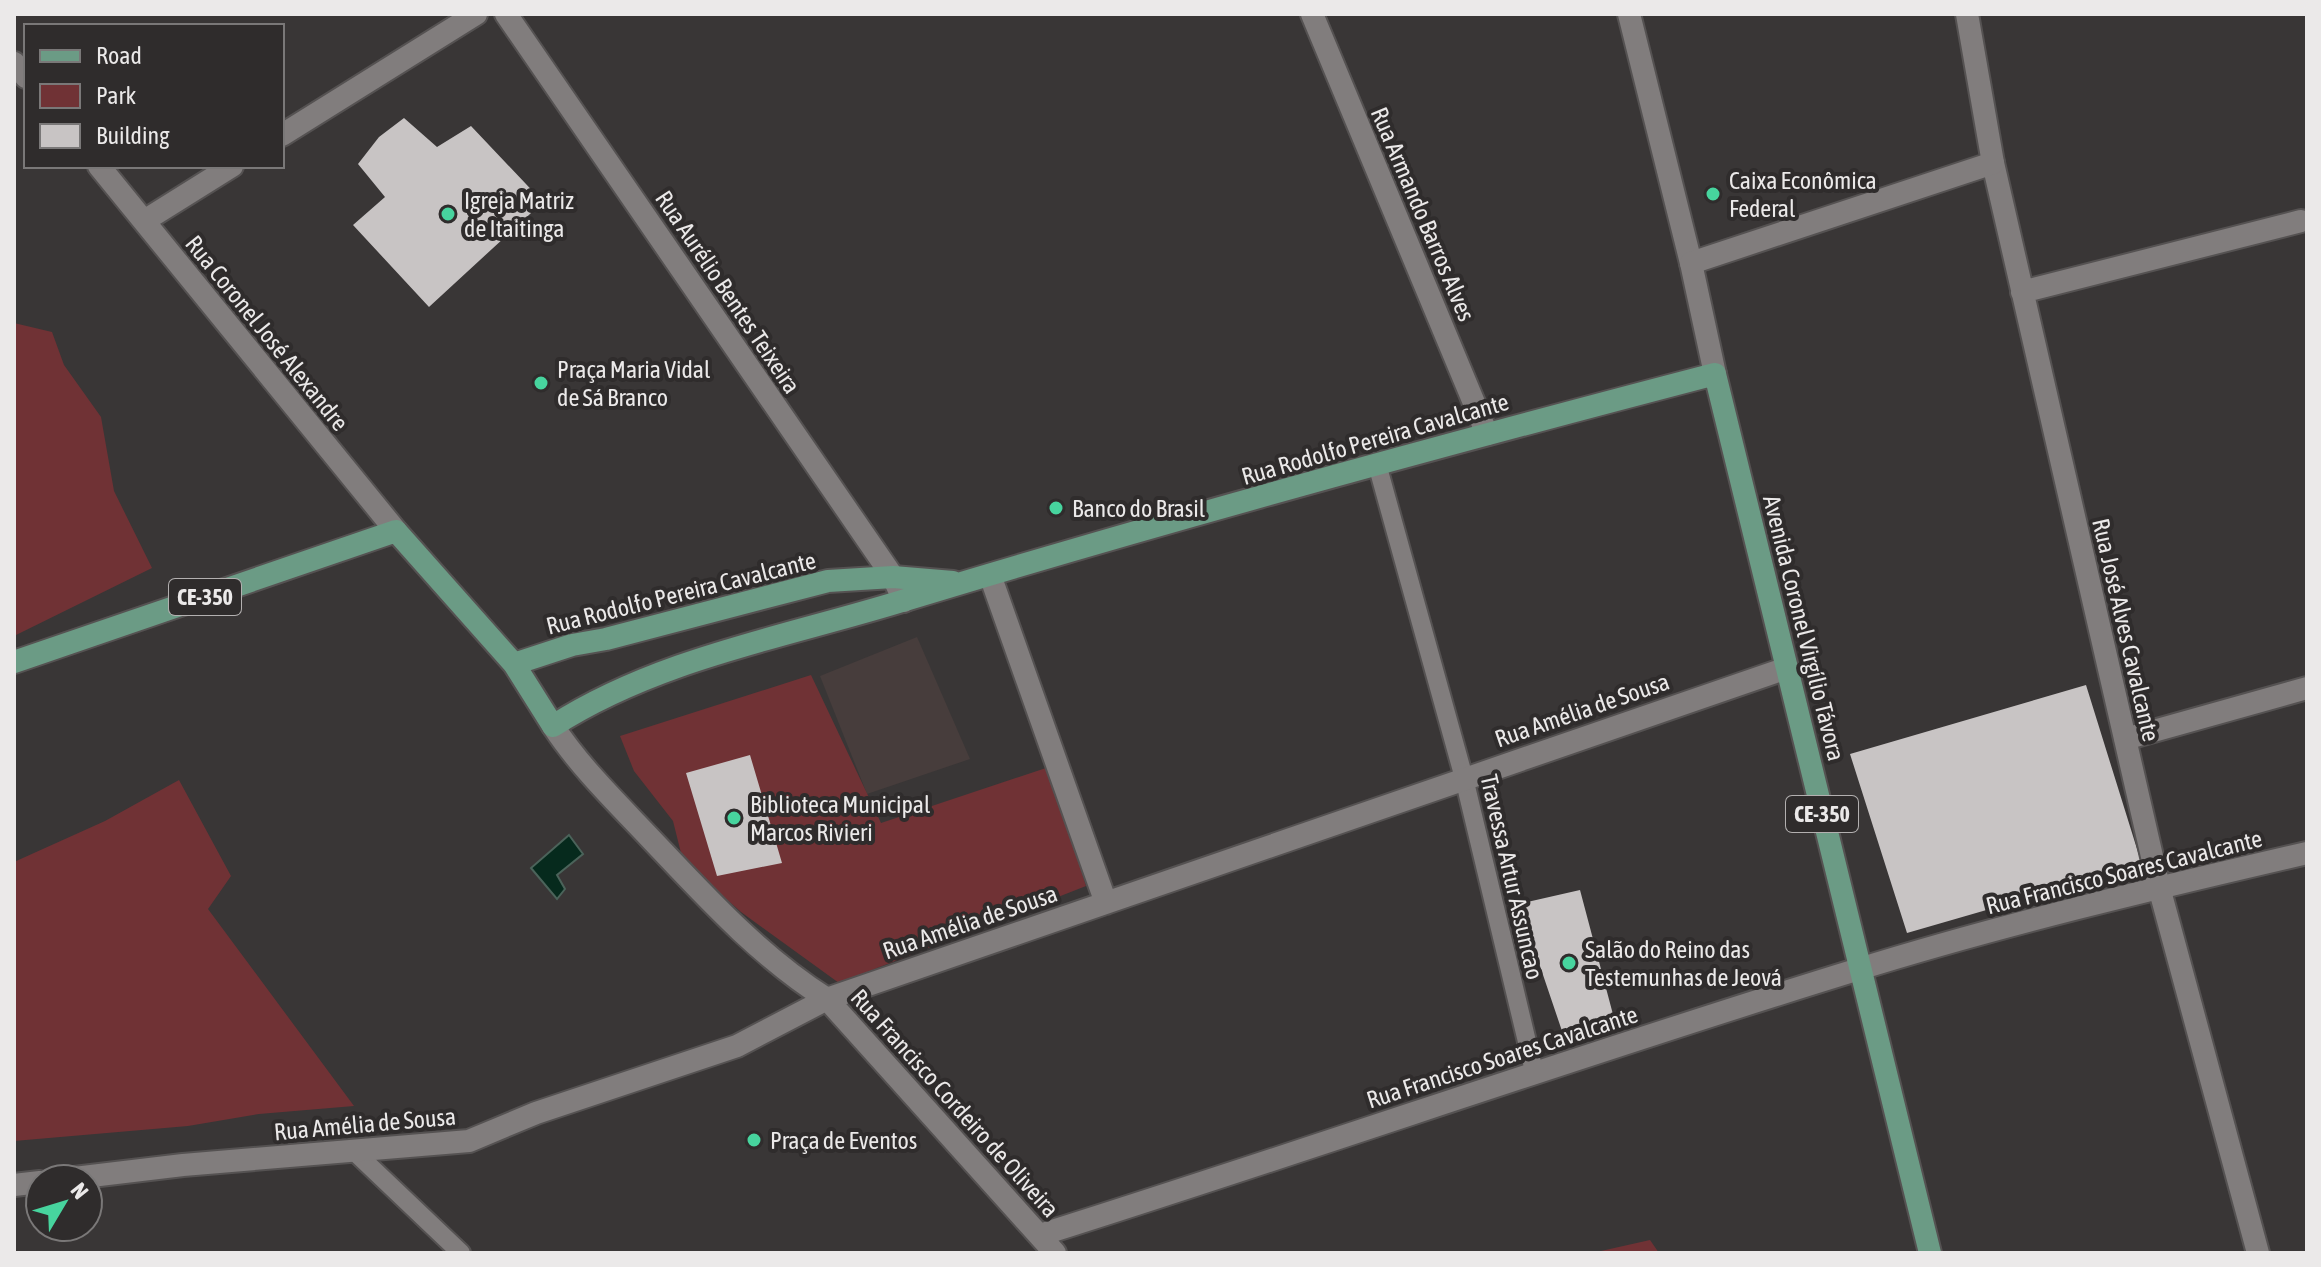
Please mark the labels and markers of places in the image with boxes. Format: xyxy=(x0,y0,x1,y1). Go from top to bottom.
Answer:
place label: Caixa Econômica Federal xyxy=(1729,167,1877,222)
marker: Caixa Econômica Federal xyxy=(1704,185,1722,203)
place label: Igreja Matriz de Itaitinga xyxy=(464,187,574,242)
marker: Igreja Matriz de Itaitinga xyxy=(439,205,457,223)
place label: Praça Maria Vidal de Sá Branco xyxy=(557,356,711,411)
marker: Praça Maria Vidal de Sá Branco xyxy=(532,374,550,392)
place label: Banco do Brasil xyxy=(1072,495,1206,522)
marker: Banco do Brasil xyxy=(1047,499,1065,517)
place label: Biblioteca Municipal Marcos Rivieri xyxy=(750,791,931,846)
marker: Biblioteca Municipal Marcos Rivieri xyxy=(725,809,743,827)
place label: Salão do Reino das Testemunhas de Jeová xyxy=(1585,936,1782,991)
marker: Salão do Reino das Testemunhas de Jeová xyxy=(1560,954,1578,972)
place label: Praça de Eventos xyxy=(770,1127,917,1154)
marker: Praça de Eventos xyxy=(745,1131,763,1149)

